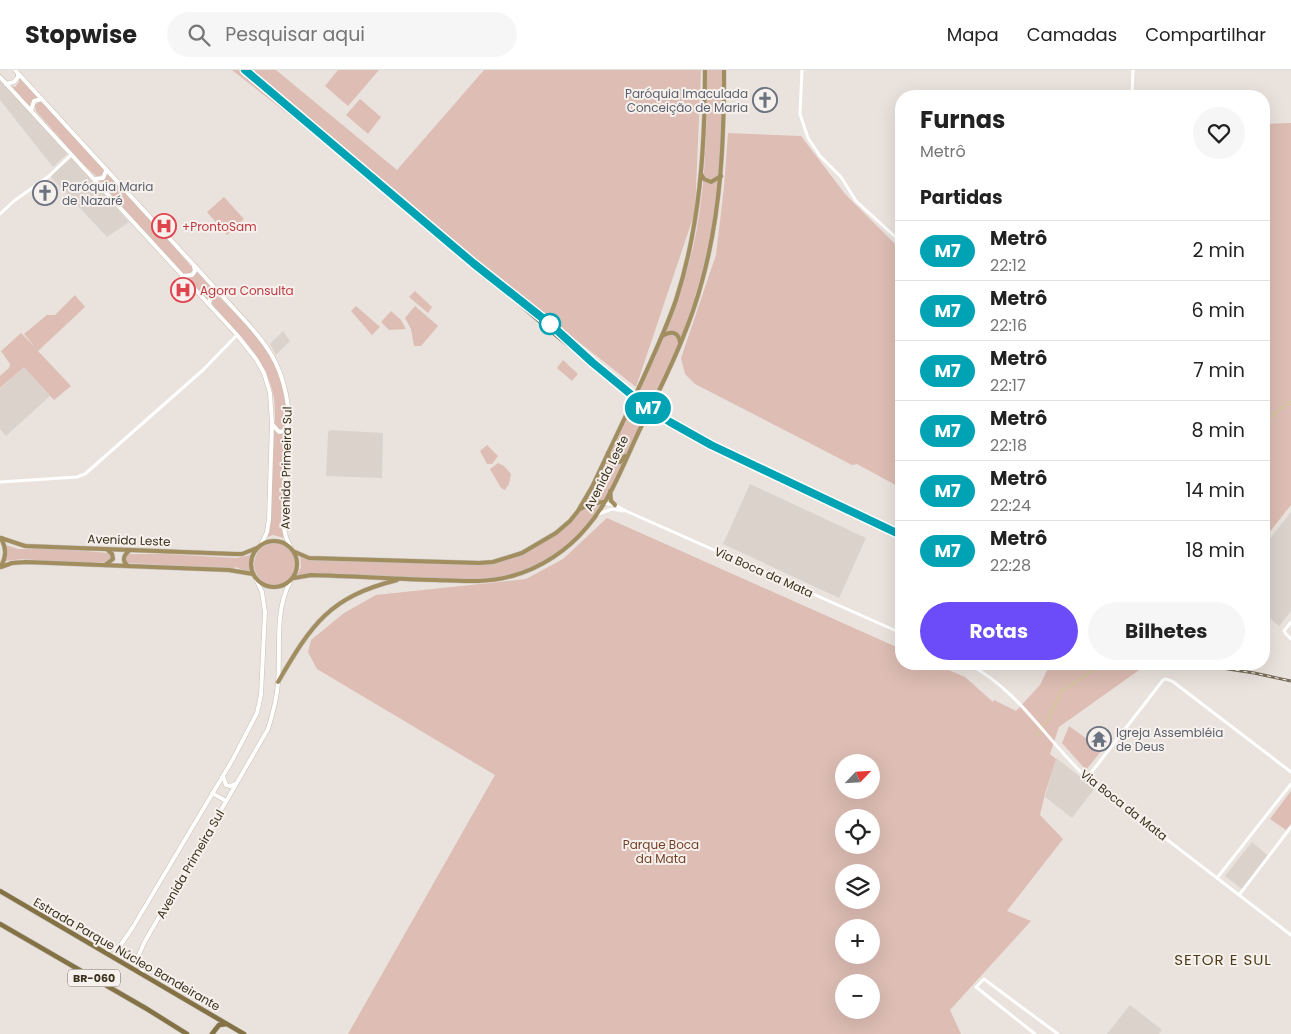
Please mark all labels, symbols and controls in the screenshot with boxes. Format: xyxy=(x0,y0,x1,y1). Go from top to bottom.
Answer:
search box xyxy=(167,12,517,57)
text: Stopwise xyxy=(25,18,137,51)
icon: search xyxy=(185,21,213,49)
text: Pesquisar aqui xyxy=(225,21,365,48)
text: Mapa xyxy=(947,22,999,47)
text: Camadas xyxy=(1027,22,1117,47)
text: Compartilhar xyxy=(1145,22,1266,47)
place label: Paróquia Imaculada Conceição de Maria xyxy=(625,85,748,116)
church icon: Paróquia Imaculada Conceição de Maria xyxy=(752,87,778,113)
text: Furnas xyxy=(920,103,1005,136)
button: heart xyxy=(1193,107,1245,159)
text: Metrô xyxy=(920,140,966,163)
place label: Paróquia Maria de Nazaré xyxy=(62,178,153,209)
church icon: Paróquia Maria de Nazaré xyxy=(32,180,58,206)
text: Partidas xyxy=(920,184,1003,211)
hospital icon: +ProntoSam xyxy=(151,213,177,239)
place label: +ProntoSam xyxy=(182,218,257,235)
text: Metrô xyxy=(990,225,1047,252)
text: 2 min xyxy=(1193,237,1245,264)
text: M7 xyxy=(934,238,961,263)
text: 22:12 xyxy=(990,254,1026,277)
hospital icon: Agora Consulta xyxy=(170,277,196,303)
place label: Agora Consulta xyxy=(200,282,294,299)
text: Metrô xyxy=(990,285,1047,312)
text: 6 min xyxy=(1191,297,1245,324)
text: M7 xyxy=(934,298,961,323)
unlabelled marker xyxy=(539,313,561,335)
text: 22:16 xyxy=(990,314,1027,337)
text: Metrô xyxy=(990,345,1047,372)
text: 7 min xyxy=(1193,357,1245,384)
text: M7 xyxy=(934,358,961,383)
text: 22:17 xyxy=(990,374,1026,397)
line badge: M7 xyxy=(626,392,670,424)
text: M7 xyxy=(635,395,661,420)
text: Metrô xyxy=(990,405,1047,432)
street label: Avenida Primeira Sul xyxy=(276,406,296,530)
text: 8 min xyxy=(1192,417,1245,444)
text: M7 xyxy=(934,418,961,443)
street label: Avenida Leste xyxy=(580,432,632,514)
text: 22:18 xyxy=(990,434,1027,457)
text: Metrô xyxy=(990,465,1047,492)
text: 14 min xyxy=(1185,477,1245,504)
text: M7 xyxy=(934,478,961,503)
text: 22:24 xyxy=(990,494,1031,517)
text: Metrô xyxy=(990,525,1047,552)
street label: Avenida Leste xyxy=(87,530,171,550)
text: 18 min xyxy=(1185,537,1245,564)
text: M7 xyxy=(934,538,961,563)
street label: Via Boca da Mata xyxy=(712,543,816,601)
text: 22:28 xyxy=(990,554,1031,577)
button: Rotas xyxy=(920,602,1078,660)
button: Bilhetes xyxy=(1088,602,1245,660)
place label: Igreja Assembléia de Deus xyxy=(1116,724,1223,755)
temple icon: Igreja Assembléia de Deus xyxy=(1086,726,1112,752)
north arrow xyxy=(835,754,880,799)
map controls xyxy=(835,754,880,1019)
street label: Via Boca da Mata xyxy=(1077,766,1171,844)
street label: Avenida Primeira Sul xyxy=(152,806,228,921)
button: locate xyxy=(835,809,880,854)
park label: Parque Boca da Mata xyxy=(623,836,699,867)
button: layers xyxy=(835,864,880,909)
street label: Estrada Parque Núcleo Bandeirante xyxy=(30,893,224,1015)
button: + xyxy=(835,919,880,964)
district label: SETOR E SUL xyxy=(1174,949,1272,970)
road number: BR-060 xyxy=(68,970,120,986)
button: − xyxy=(835,974,880,1019)

